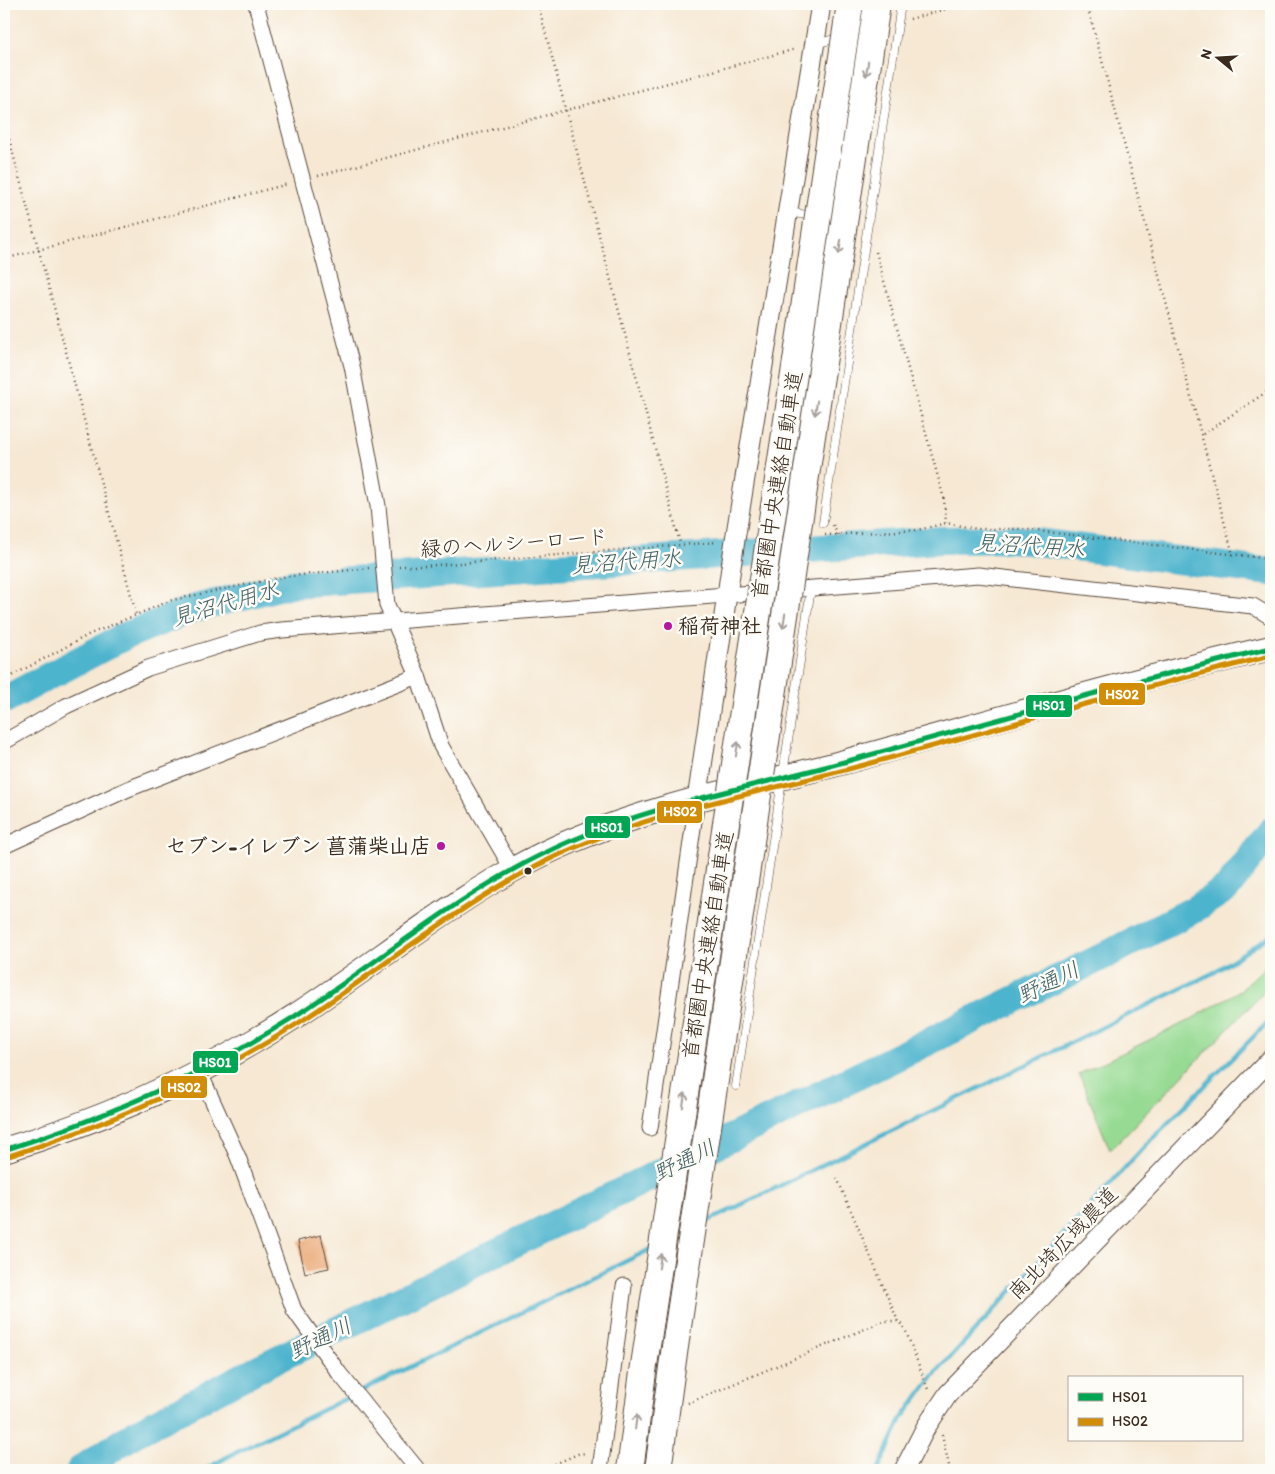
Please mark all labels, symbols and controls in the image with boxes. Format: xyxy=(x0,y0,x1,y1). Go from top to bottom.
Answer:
north arrow xyxy=(1192,32,1242,82)
text: N xyxy=(1197,47,1216,61)
one-way arrow xyxy=(862,61,872,77)
one-way arrow xyxy=(835,239,845,255)
street label: 首都圏中央連絡自動車道 xyxy=(746,369,807,601)
one-way arrow xyxy=(811,400,821,416)
street label: 緑のヘルシーロード xyxy=(419,523,609,562)
water label: 見沼代用水 xyxy=(974,528,1086,563)
water label: 見沼代用水 xyxy=(570,544,682,579)
water label: 見沼代用水 xyxy=(169,575,282,632)
one-way arrow xyxy=(779,612,789,628)
place label: 稲荷神社 xyxy=(678,613,762,638)
marker: 稲荷神社 xyxy=(662,620,674,632)
line badge: HS02 xyxy=(1098,682,1146,706)
text: HS02 xyxy=(1105,686,1139,703)
line badge: HS01 xyxy=(1025,694,1073,718)
text: HS01 xyxy=(1033,697,1066,714)
one-way arrow xyxy=(733,742,743,758)
line badge: HS02 xyxy=(656,800,703,824)
text: HS02 xyxy=(663,803,697,820)
line badge: HS01 xyxy=(584,815,631,839)
text: HS01 xyxy=(591,819,624,836)
street label: 首都圏中央連絡自動車道 xyxy=(677,829,738,1061)
place label: セブン-イレブン 菖蒲柴山店 xyxy=(166,833,431,858)
marker: セブン-イレブン 菖蒲柴山店 xyxy=(435,840,447,852)
unlabelled marker xyxy=(523,866,533,876)
water label: 野通川 xyxy=(1013,956,1084,1009)
line badge: HS01 xyxy=(192,1050,239,1074)
text: HS01 xyxy=(199,1054,232,1071)
line badge: HS02 xyxy=(160,1075,208,1099)
text: HS02 xyxy=(167,1079,201,1096)
one-way arrow xyxy=(679,1093,689,1109)
water label: 野通川 xyxy=(649,1134,720,1187)
street label: 南北埼広域農道 xyxy=(1003,1181,1123,1304)
one-way arrow xyxy=(655,1253,665,1269)
water label: 野通川 xyxy=(285,1312,356,1365)
legend xyxy=(1068,1376,1242,1442)
text: HS01 xyxy=(1112,1388,1147,1406)
text: HS02 xyxy=(1112,1412,1148,1430)
one-way arrow xyxy=(632,1414,642,1430)

